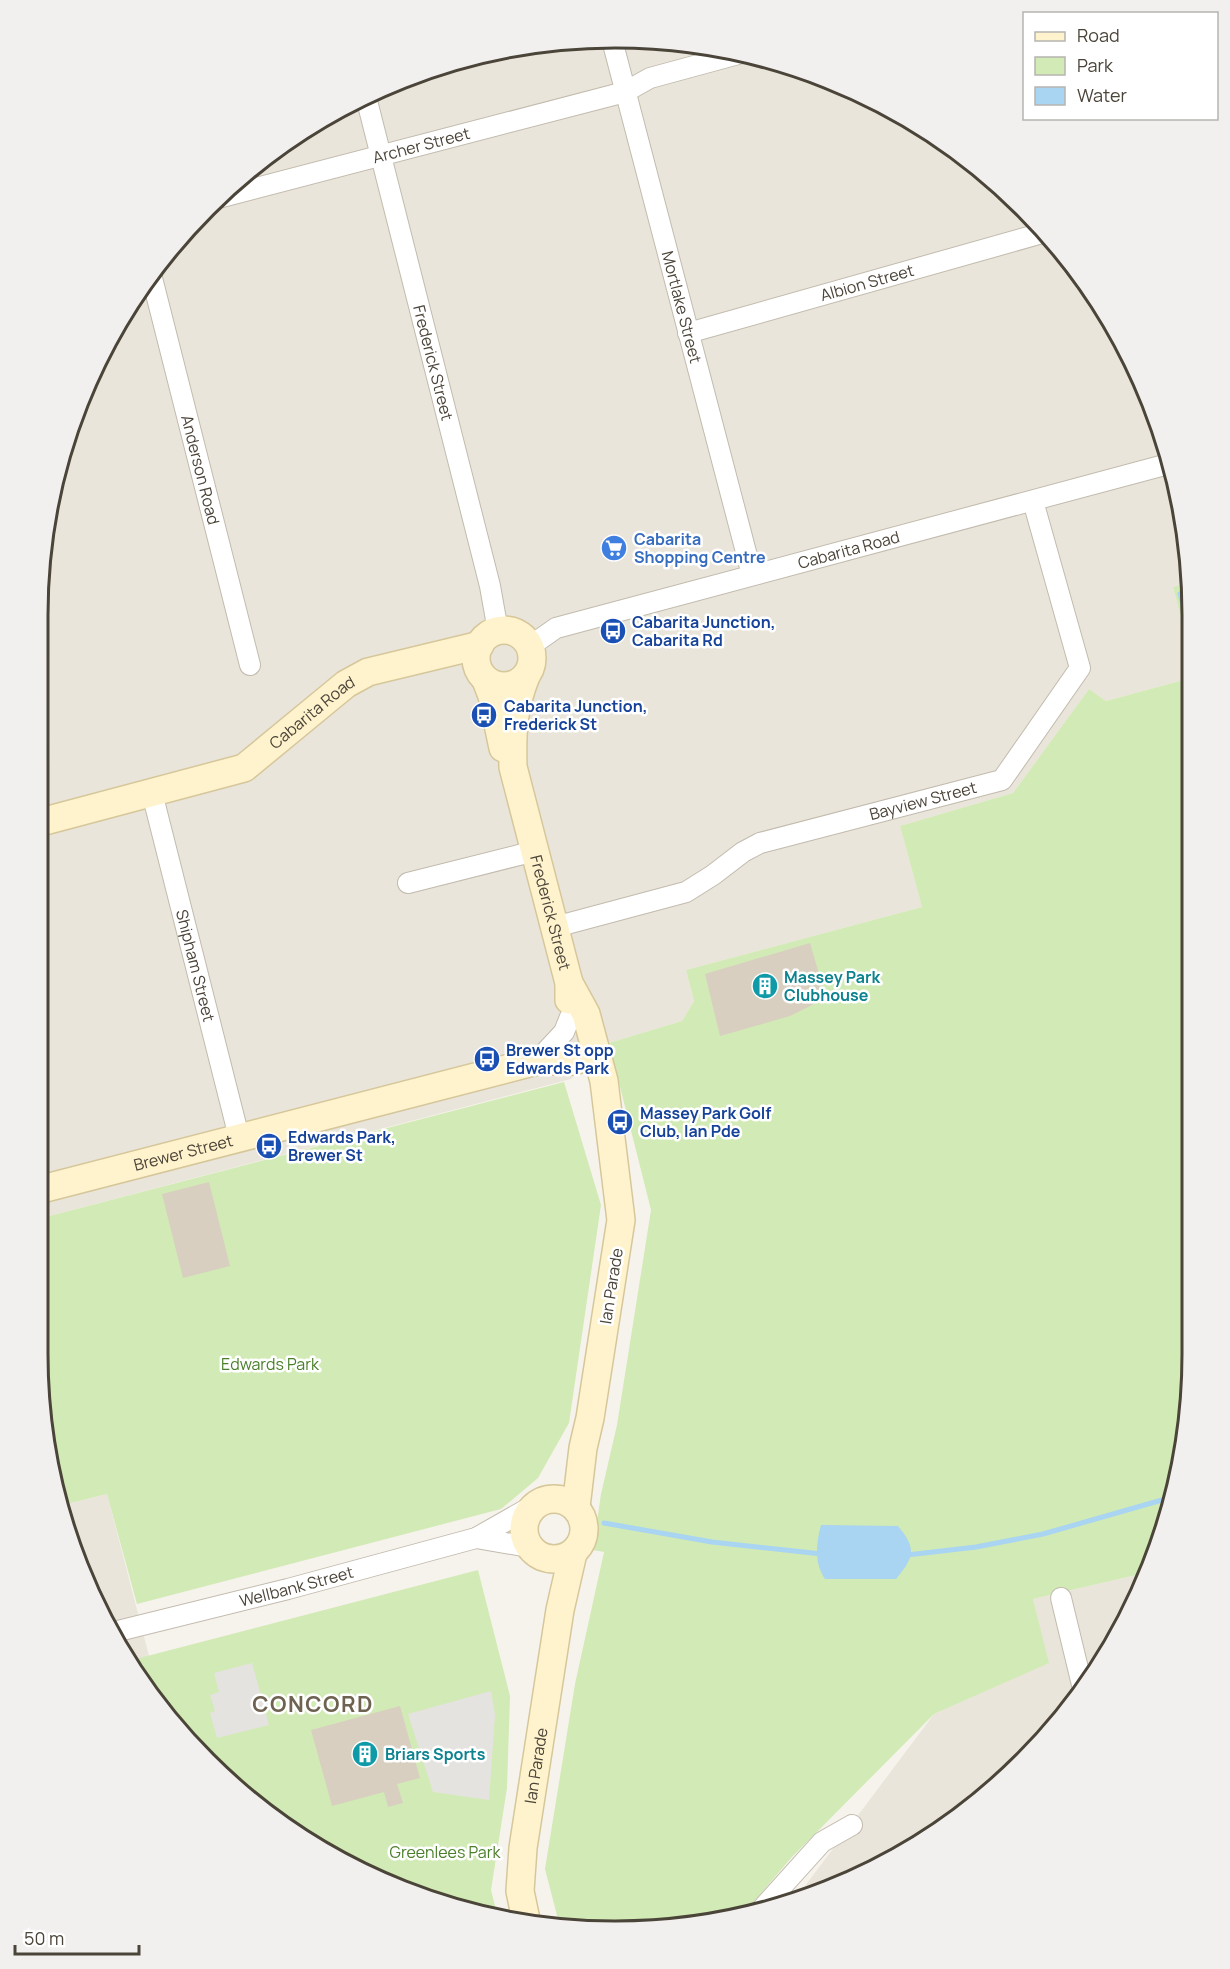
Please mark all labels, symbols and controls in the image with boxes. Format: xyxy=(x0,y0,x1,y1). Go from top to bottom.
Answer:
legend xyxy=(1023,12,1218,120)
text: Road xyxy=(1077,23,1120,47)
text: Park xyxy=(1077,53,1114,77)
text: Water xyxy=(1077,83,1127,107)
street label: Archer Street xyxy=(370,122,472,168)
street label: Mortlake Street xyxy=(657,249,707,365)
street label: Albion Street xyxy=(818,259,916,306)
street label: Frederick Street xyxy=(408,302,459,423)
street label: Anderson Road xyxy=(176,413,225,527)
street label: Cabarita Road xyxy=(795,525,902,574)
place label: Cabarita Shopping Centre xyxy=(634,528,766,568)
supermarket icon: Cabarita Shopping Centre xyxy=(599,533,629,563)
place label: Cabarita Junction, Cabarita Rd xyxy=(632,611,776,651)
bus stop icon: Cabarita Junction, Cabarita Rd xyxy=(598,616,628,646)
street label: Cabarita Road xyxy=(264,670,358,754)
place label: Cabarita Junction, Frederick St xyxy=(504,695,648,735)
bus stop icon: Cabarita Junction, Frederick St xyxy=(469,700,499,730)
street label: Bayview Street xyxy=(867,776,979,825)
street label: Frederick Street xyxy=(525,852,576,973)
street label: Shipham Street xyxy=(171,907,220,1024)
place label: Massey Park Clubhouse xyxy=(784,966,880,1006)
building icon: Massey Park Clubhouse xyxy=(750,971,780,1001)
place label: Brewer St opp Edwards Park xyxy=(506,1039,614,1079)
bus stop icon: Brewer St opp Edwards Park xyxy=(472,1044,502,1074)
place label: Massey Park Golf Club, Ian Pde xyxy=(640,1102,771,1142)
bus stop icon: Massey Park Golf Club, Ian Pde xyxy=(605,1107,635,1137)
place label: Edwards Park, Brewer St xyxy=(288,1126,396,1166)
street label: Brewer Street xyxy=(131,1129,235,1176)
bus stop icon: Edwards Park, Brewer St xyxy=(254,1131,284,1161)
street label: Ian Parade xyxy=(594,1246,628,1326)
park label: Edwards Park xyxy=(221,1353,320,1375)
street label: Wellbank Street xyxy=(237,1561,356,1612)
district label: CONCORD xyxy=(252,1689,374,1719)
street label: Ian Parade xyxy=(519,1726,553,1805)
building icon: Briars Sports xyxy=(350,1739,380,1769)
place label: Briars Sports xyxy=(385,1743,486,1765)
park label: Greenlees Park xyxy=(390,1841,501,1863)
scale bar xyxy=(15,1918,140,1956)
text: 50 m xyxy=(24,1926,64,1950)

